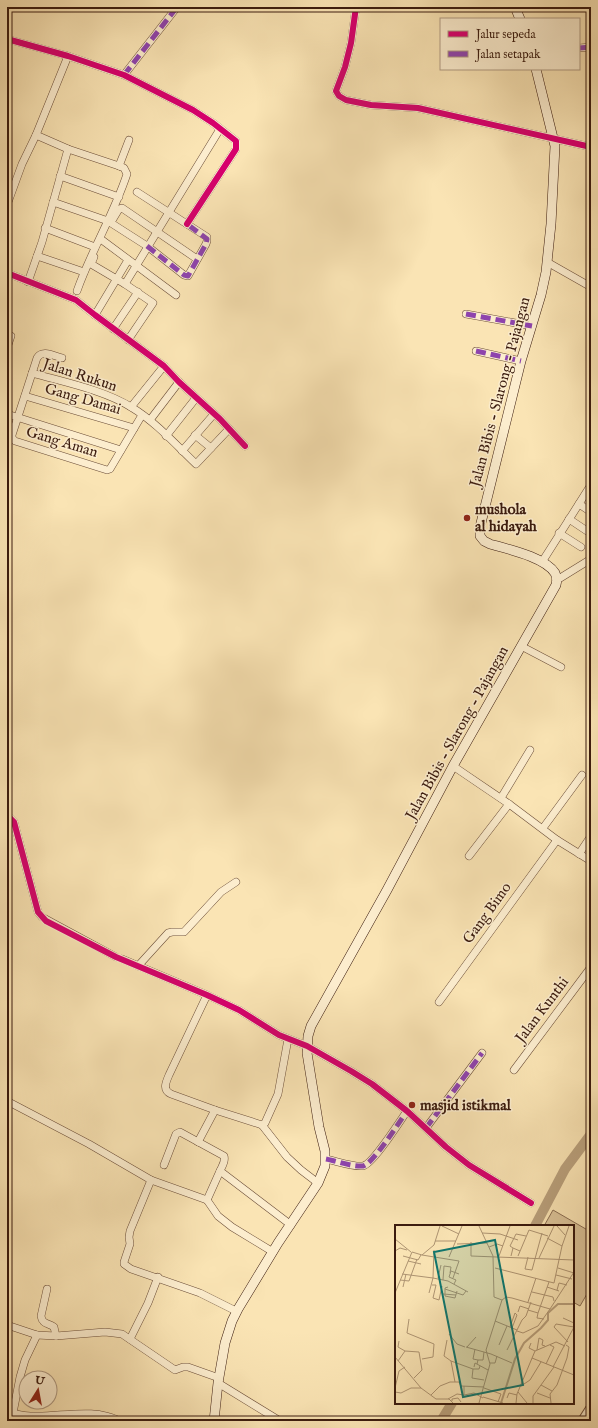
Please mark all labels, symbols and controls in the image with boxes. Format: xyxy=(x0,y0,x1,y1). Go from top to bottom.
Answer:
legend xyxy=(440,18,580,70)
text: Jalur sepeda xyxy=(474,27,536,43)
text: Jalan setapak xyxy=(474,47,541,63)
street label: Jalan Bibis - Slarong - Pajangan xyxy=(465,295,535,491)
street label: Jalan Rukun xyxy=(39,353,120,396)
street label: Gang Damai xyxy=(43,379,123,419)
street label: Gang Aman xyxy=(24,422,100,462)
place label: mushola al hidayah xyxy=(475,500,538,536)
marker: mushola al hidayah xyxy=(462,513,472,523)
street label: Jalan Bibis - Slarong - Pajangan xyxy=(400,643,513,825)
street label: Gang Bimo xyxy=(458,879,516,947)
street label: Jalan Kunthi xyxy=(510,973,573,1048)
place label: masjid istikmal xyxy=(420,1096,512,1115)
marker: masjid istikmal xyxy=(407,1100,417,1110)
inset map xyxy=(395,1225,574,1404)
north arrow xyxy=(18,1370,58,1410)
text: U xyxy=(33,1373,46,1389)

